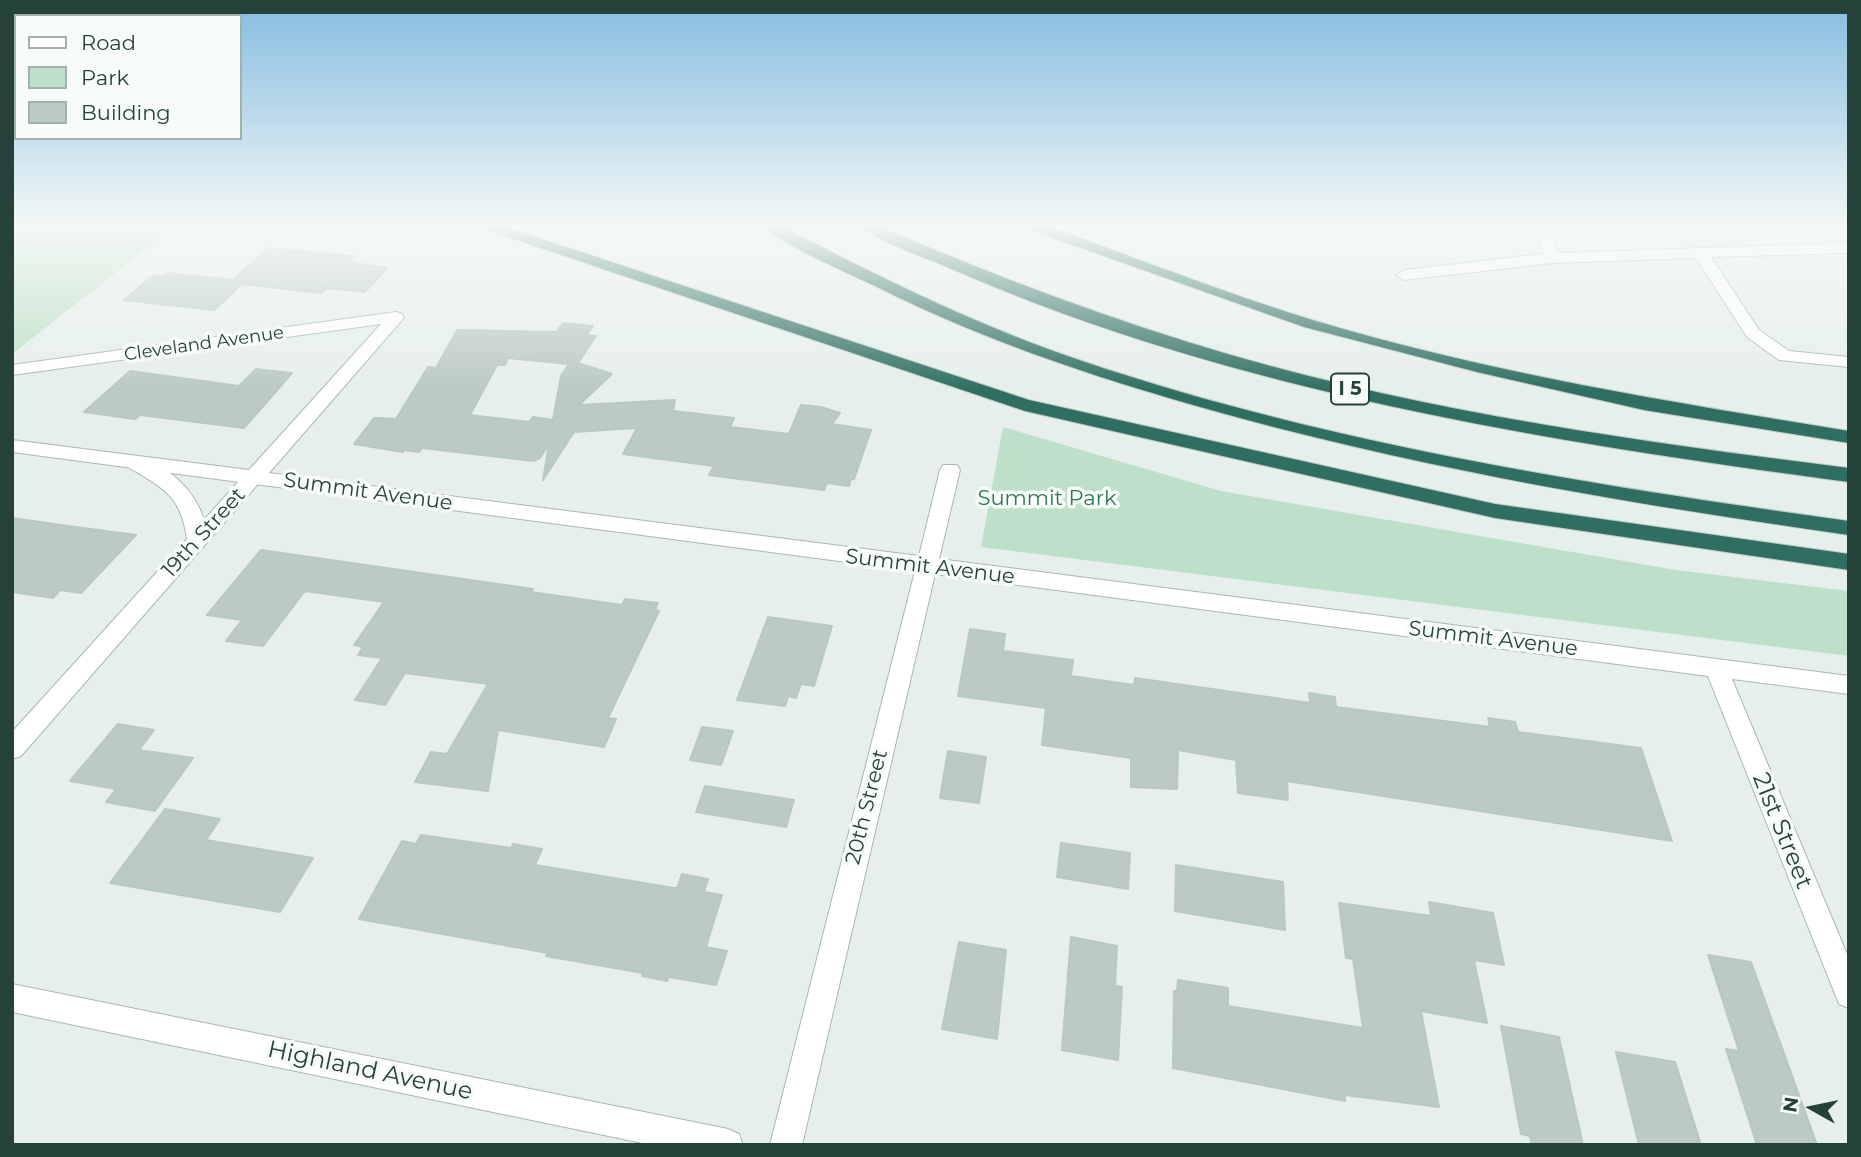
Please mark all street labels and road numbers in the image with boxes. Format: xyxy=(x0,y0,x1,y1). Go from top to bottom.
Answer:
street label: Cleveland Avenue xyxy=(123,322,285,366)
road number: I 5 xyxy=(1331,374,1369,404)
street label: Summit Avenue xyxy=(282,468,454,516)
street label: 19th Street xyxy=(157,483,251,583)
street label: Summit Avenue xyxy=(844,544,1016,590)
street label: Summit Avenue xyxy=(1407,616,1579,662)
street label: 20th Street xyxy=(841,747,893,867)
street label: 21st Street xyxy=(1746,769,1818,893)
street label: Highland Avenue xyxy=(265,1035,475,1107)

